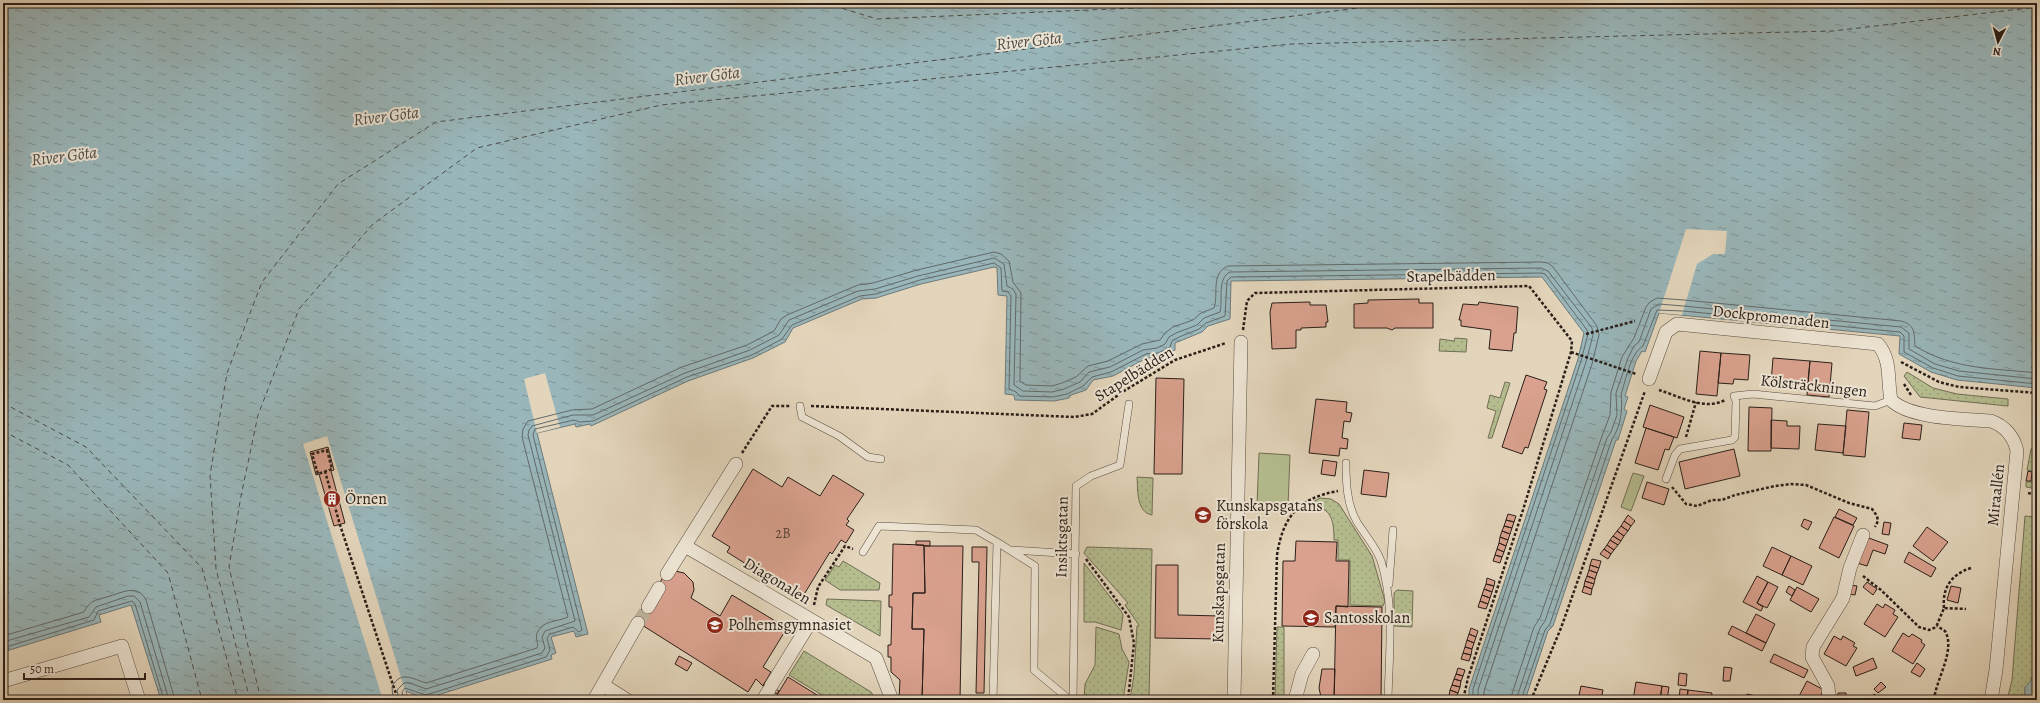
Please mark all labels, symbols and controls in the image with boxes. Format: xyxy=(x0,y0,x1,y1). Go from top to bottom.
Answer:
north arrow xyxy=(1978,22,2018,62)
water label: River Göta xyxy=(995,26,1063,56)
text: N xyxy=(1992,44,2002,59)
water label: River Göta xyxy=(673,61,741,91)
water label: River Göta xyxy=(352,101,420,131)
water label: River Göta xyxy=(30,141,98,171)
street label: Stapelbädden xyxy=(1406,264,1496,288)
street label: Dockpromenaden xyxy=(1711,300,1831,334)
street label: Stapelbädden xyxy=(1090,341,1178,407)
street label: Kölsträckningen xyxy=(1759,369,1869,403)
street label: Miraallén xyxy=(1982,463,2010,527)
place label: Örnen xyxy=(345,488,387,510)
building icon: Örnen xyxy=(322,489,342,509)
place label: Kunskapsgatans förskola xyxy=(1216,495,1323,535)
street label: Insiktsgatan xyxy=(1050,496,1074,578)
school or university icon: Kunskapsgatans förskola xyxy=(1193,505,1213,525)
house number: 2B xyxy=(775,524,791,543)
street label: Kunskapsgatan xyxy=(1207,542,1231,643)
street label: Diagonalen xyxy=(739,552,815,610)
place label: Santosskolan xyxy=(1324,607,1410,629)
school or university icon: Santosskolan xyxy=(1301,608,1321,628)
place label: Polhemsgymnasiet xyxy=(728,614,852,636)
school or university icon: Polhemsgymnasiet xyxy=(705,615,725,635)
scale bar xyxy=(24,655,145,681)
text: 50 m xyxy=(30,661,54,677)

